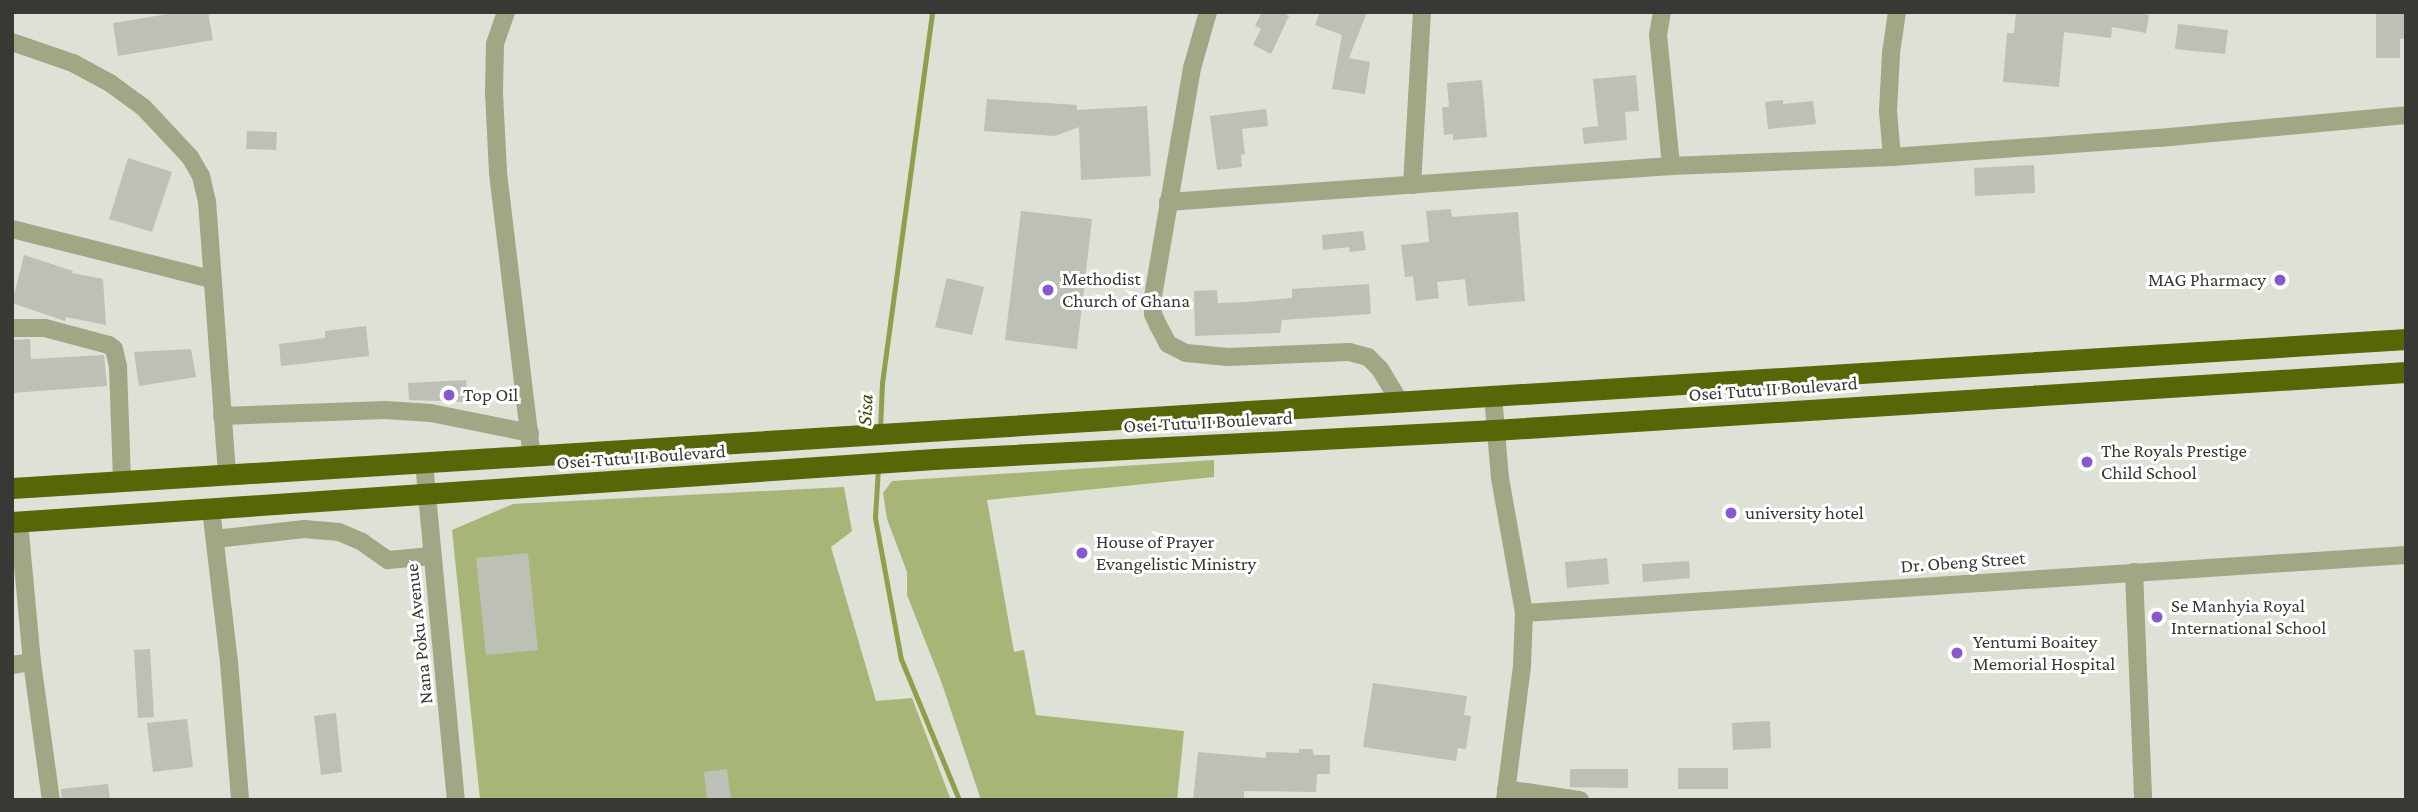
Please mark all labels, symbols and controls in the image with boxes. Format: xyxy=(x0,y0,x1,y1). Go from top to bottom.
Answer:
place label: Methodist Church of Ghana xyxy=(1062,268,1190,312)
place label: MAG Pharmacy xyxy=(2148,269,2266,291)
marker: MAG Pharmacy xyxy=(2272,272,2288,288)
marker: Methodist Church of Ghana xyxy=(1040,282,1056,298)
street label: Osei Tutu II Boulevard xyxy=(1688,372,1858,406)
place label: Top Oil xyxy=(463,384,518,406)
marker: Top Oil xyxy=(441,387,457,403)
water label: Sisa xyxy=(852,393,878,427)
street label: Osei Tutu II Boulevard xyxy=(1123,406,1293,438)
street label: Osei Tutu II Boulevard xyxy=(556,440,726,474)
place label: The Royals Prestige Child School xyxy=(2101,440,2247,484)
marker: The Royals Prestige Child School xyxy=(2079,454,2095,470)
place label: university hotel xyxy=(1745,502,1864,524)
marker: university hotel xyxy=(1723,505,1739,521)
place label: House of Prayer Evangelistic Ministry xyxy=(1096,531,1256,575)
marker: House of Prayer Evangelistic Ministry xyxy=(1074,545,1090,561)
street label: Dr. Obeng Street xyxy=(1900,546,2026,578)
street label: Nana Poku Avenue xyxy=(400,563,438,705)
place label: Se Manhyia Royal International School xyxy=(2171,595,2326,639)
marker: Se Manhyia Royal International School xyxy=(2149,609,2165,625)
place label: Yentumi Boaitey Memorial Hospital xyxy=(1973,631,2115,675)
marker: Yentumi Boaitey Memorial Hospital xyxy=(1947,643,1967,663)

